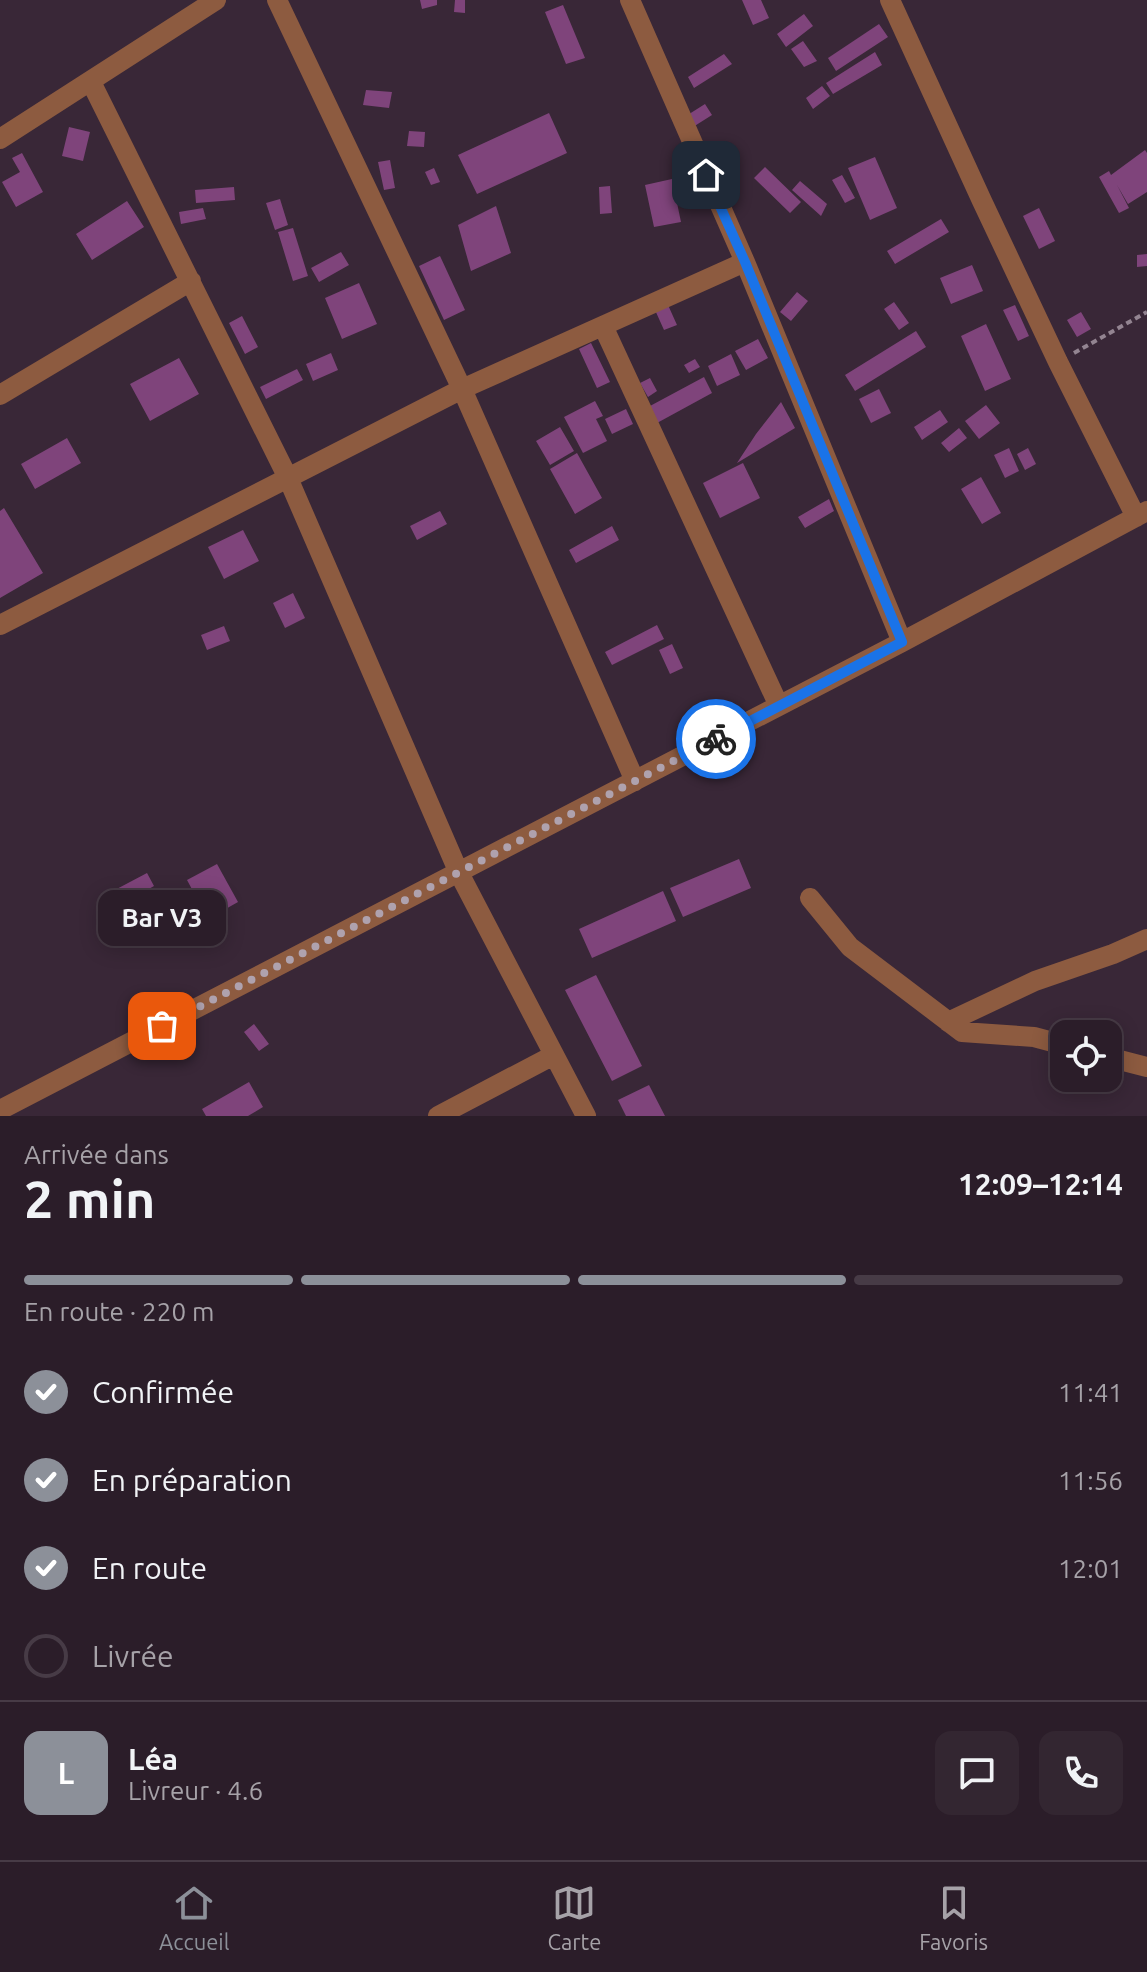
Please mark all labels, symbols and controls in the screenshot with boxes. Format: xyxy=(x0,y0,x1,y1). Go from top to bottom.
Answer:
pin xyxy=(672,141,740,209)
icon: home xyxy=(684,153,728,197)
courier xyxy=(676,699,756,779)
icon: bike xyxy=(694,717,738,761)
callout: Bar V3 xyxy=(98,890,226,946)
text: Bar V3 xyxy=(121,903,203,932)
pin xyxy=(128,992,196,1060)
icon: bag xyxy=(140,1004,184,1048)
map controls xyxy=(1050,1020,1122,1092)
button: locate xyxy=(1050,1020,1122,1092)
text: Arrivée dans xyxy=(24,1140,169,1169)
text: 12:09–12:14 xyxy=(958,1167,1123,1201)
text: 2 min xyxy=(24,1170,155,1228)
text: En route · 220 m xyxy=(24,1297,214,1326)
icon: check xyxy=(24,1370,68,1414)
text: Confirmée xyxy=(92,1375,234,1409)
text: 11:41 xyxy=(1058,1378,1123,1407)
icon: check xyxy=(24,1458,68,1502)
text: En préparation xyxy=(92,1463,292,1497)
text: 11:56 xyxy=(1058,1466,1123,1495)
icon: check xyxy=(24,1546,68,1590)
text: En route xyxy=(92,1551,207,1585)
text: 12:01 xyxy=(1058,1554,1123,1583)
text: Livrée xyxy=(92,1639,174,1673)
button: chat xyxy=(935,1731,1019,1815)
button: phone xyxy=(1039,1731,1123,1815)
text: Léa xyxy=(128,1742,178,1776)
text: L xyxy=(58,1756,74,1790)
text: Livreur · 4.6 xyxy=(128,1776,263,1805)
tab: Accueil xyxy=(159,1881,229,1954)
tab: Carte xyxy=(547,1881,601,1954)
tab: Favoris xyxy=(919,1881,988,1954)

